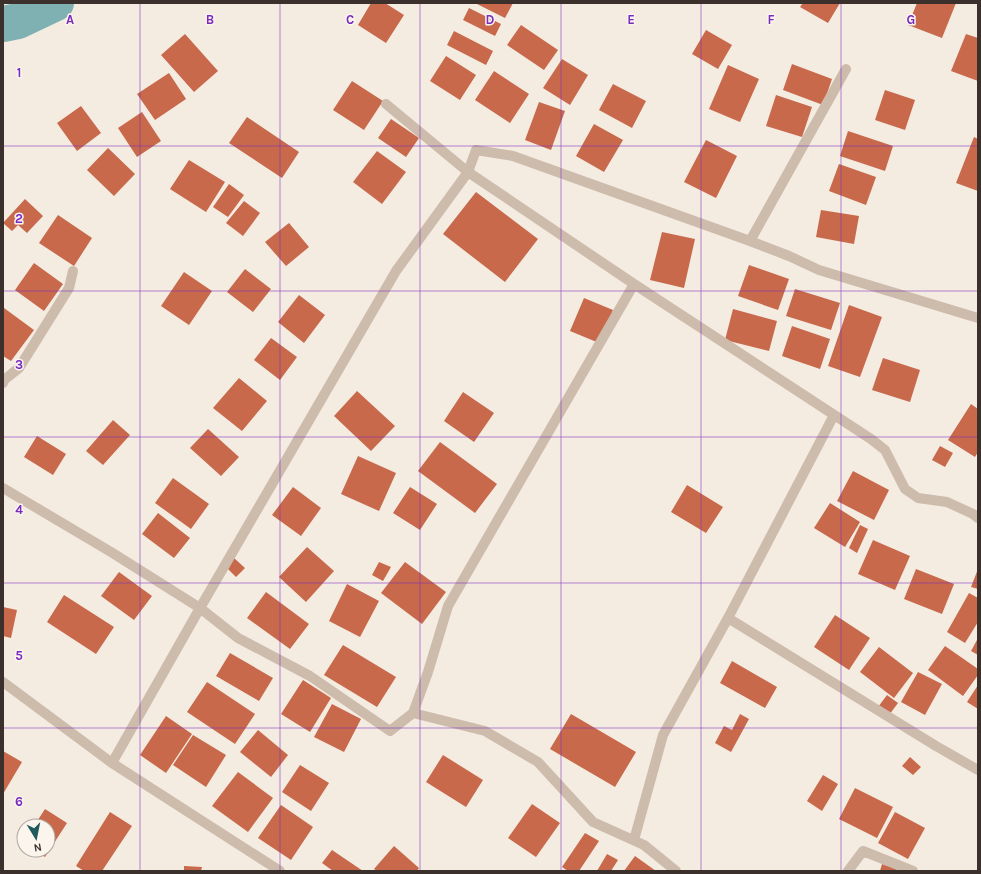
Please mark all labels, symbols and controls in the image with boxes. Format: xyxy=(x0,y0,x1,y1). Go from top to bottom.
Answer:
text: A xyxy=(66,12,74,27)
text: B xyxy=(206,12,214,27)
text: C xyxy=(346,12,354,27)
text: D xyxy=(486,12,495,27)
text: E xyxy=(627,12,635,27)
text: F xyxy=(767,12,775,27)
text: G xyxy=(907,12,915,27)
text: 1 xyxy=(17,65,21,80)
text: 2 xyxy=(15,211,23,226)
text: 3 xyxy=(15,357,23,372)
text: 4 xyxy=(15,502,23,517)
text: 5 xyxy=(15,648,23,663)
text: 6 xyxy=(15,794,23,809)
north arrow xyxy=(16,818,56,858)
text: N xyxy=(33,840,43,854)

